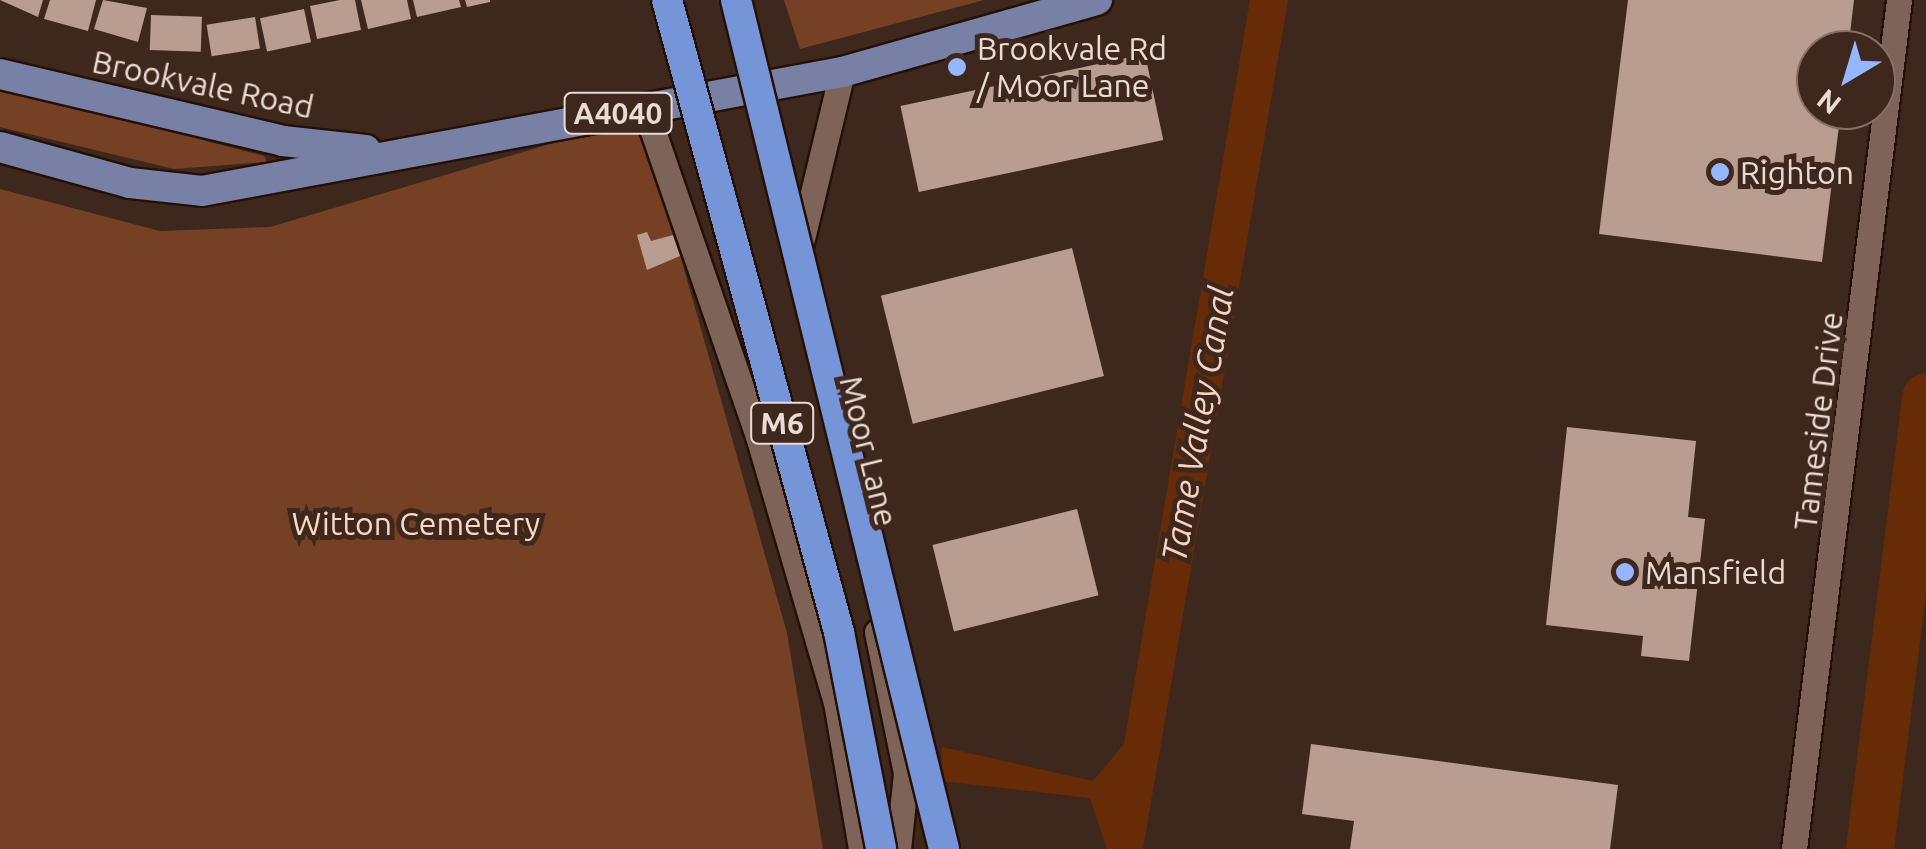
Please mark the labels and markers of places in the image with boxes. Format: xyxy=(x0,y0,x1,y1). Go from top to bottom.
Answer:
place label: Brookvale Rd / Moor Lane xyxy=(977,30,1167,105)
marker: Brookvale Rd / Moor Lane xyxy=(946,56,968,78)
place label: Righton xyxy=(1740,153,1854,191)
marker: Righton xyxy=(1709,161,1731,183)
place label: Mansfield xyxy=(1645,553,1786,591)
marker: Mansfield xyxy=(1614,561,1636,583)

